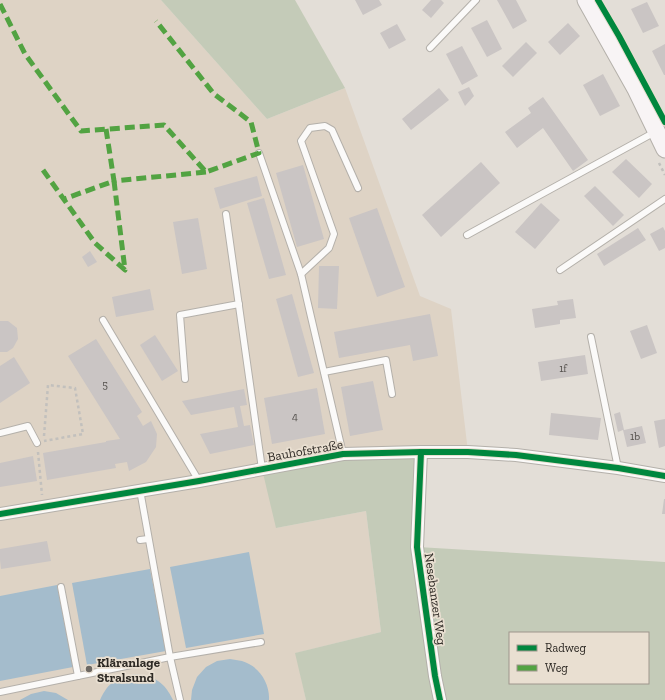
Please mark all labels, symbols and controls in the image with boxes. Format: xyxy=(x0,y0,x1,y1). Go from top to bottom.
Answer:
house number: 1f xyxy=(559,362,568,375)
house number: 5 xyxy=(102,378,108,391)
house number: 4 xyxy=(292,410,298,423)
house number: 1b xyxy=(630,430,640,443)
street label: Bauhofstraße xyxy=(266,436,344,465)
street label: Nesebanzer Weg xyxy=(422,552,449,646)
legend xyxy=(509,632,649,684)
text: Radweg xyxy=(545,641,586,655)
place label: Kläranlage Stralsund xyxy=(97,655,161,685)
text: Weg xyxy=(545,661,568,675)
marker: Kläranlage Stralsund xyxy=(84,664,94,674)

